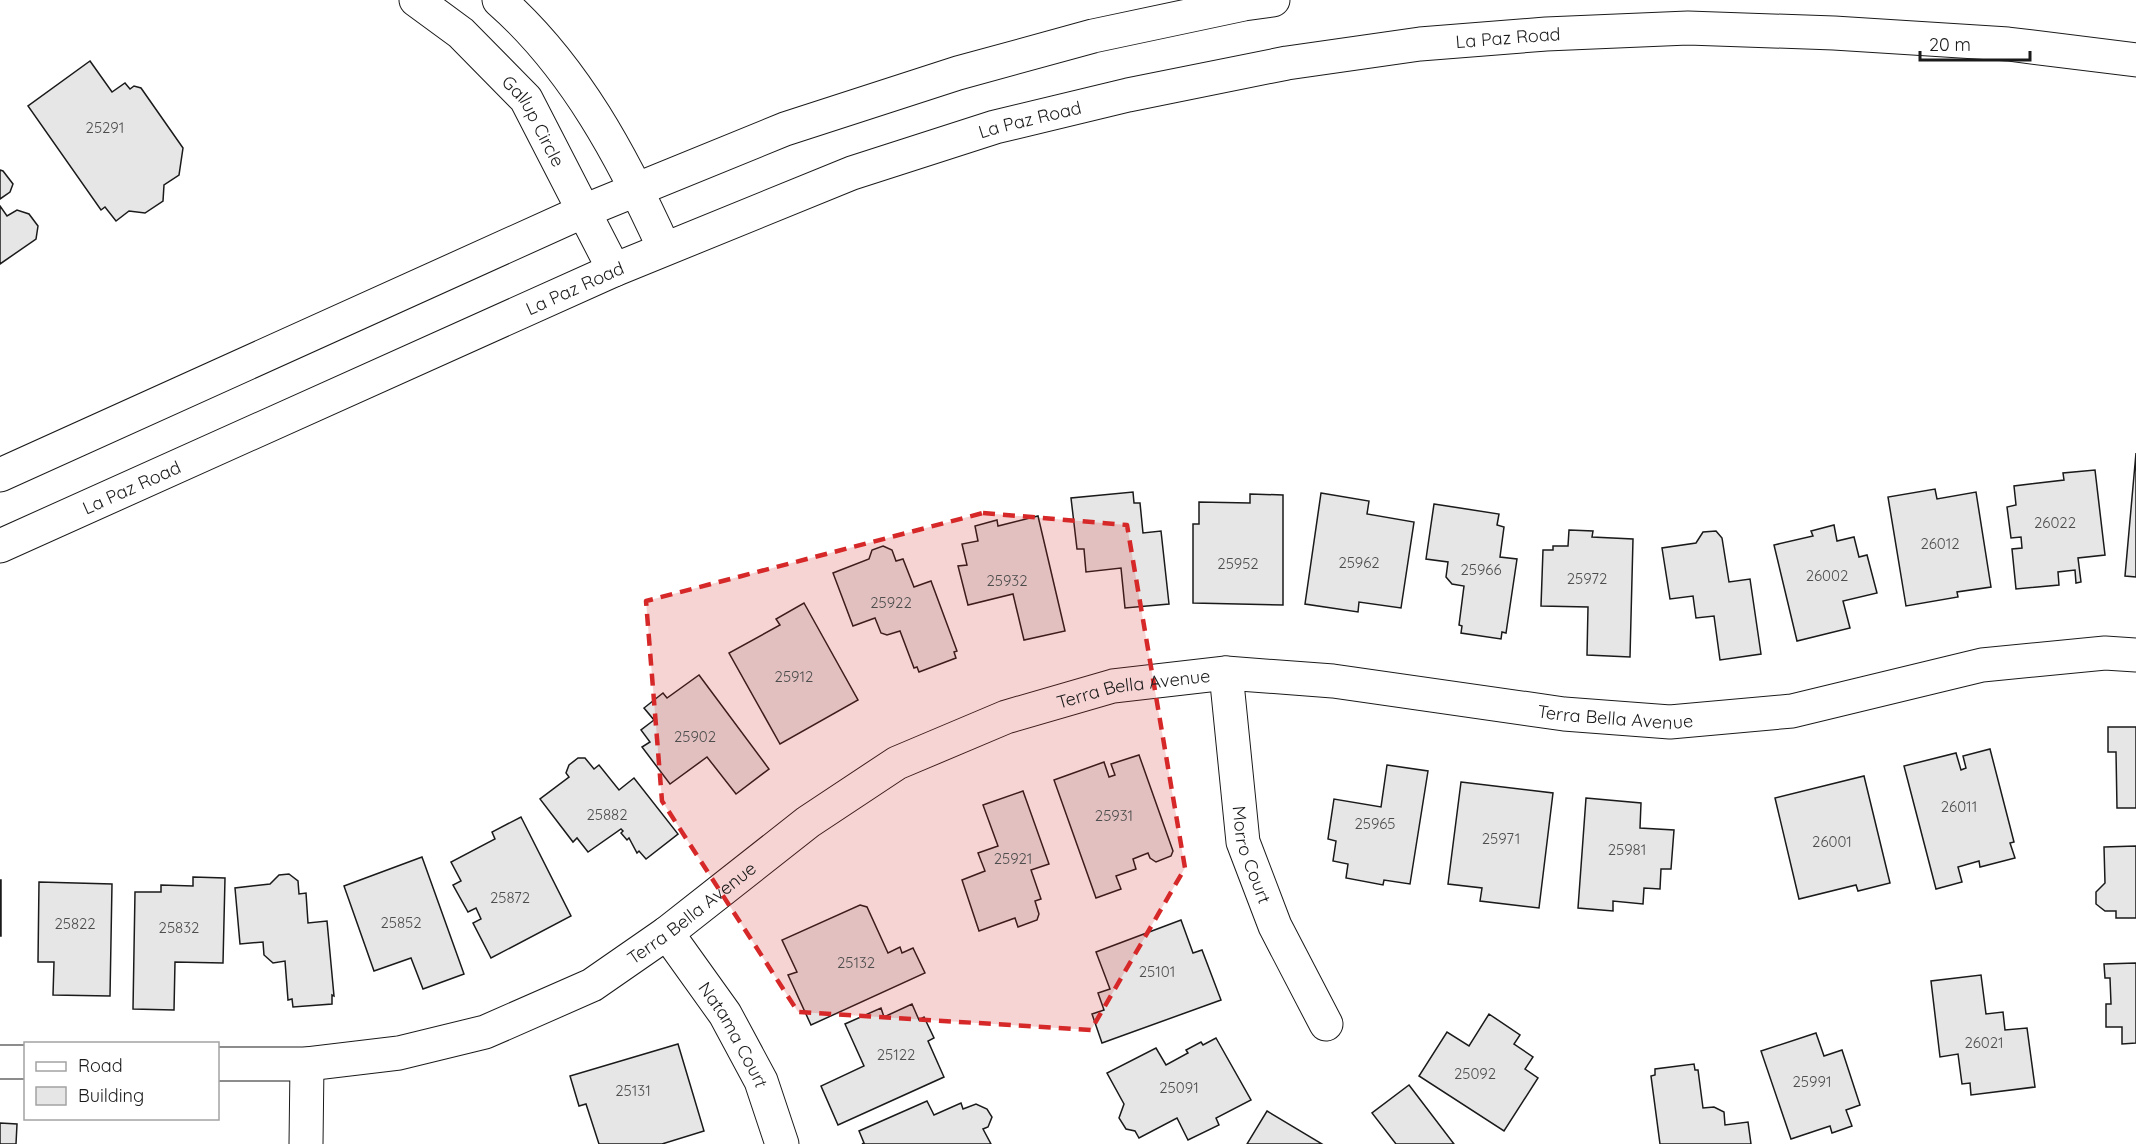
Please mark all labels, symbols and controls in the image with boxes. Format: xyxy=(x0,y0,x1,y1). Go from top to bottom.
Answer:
street label: La Paz Road xyxy=(1455,22,1561,53)
scale bar xyxy=(1920,24,2030,62)
text: 20 m xyxy=(1929,33,1971,56)
street label: Gallup Circle xyxy=(497,70,570,170)
street label: La Paz Road xyxy=(975,95,1083,143)
house number: 25291 xyxy=(86,118,124,137)
street label: La Paz Road xyxy=(522,256,627,320)
street label: La Paz Road xyxy=(79,455,184,519)
house number: 26022 xyxy=(2034,513,2076,532)
house number: 26012 xyxy=(1920,534,1960,553)
house number: 25962 xyxy=(1338,553,1380,572)
house number: 25952 xyxy=(1217,554,1259,573)
house number: 25966 xyxy=(1461,560,1502,579)
house number: 26002 xyxy=(1806,566,1848,585)
house number: 25972 xyxy=(1567,569,1607,588)
house number: 25932 xyxy=(986,571,1028,590)
house number: 25922 xyxy=(870,593,912,612)
street label: Terra Bella Avenue xyxy=(1054,663,1211,713)
house number: 25912 xyxy=(775,667,813,686)
street label: Terra Bella Avenue xyxy=(1536,699,1694,734)
house number: 25902 xyxy=(674,727,716,746)
house number: 26011 xyxy=(1941,797,1977,816)
house number: 25882 xyxy=(587,805,628,824)
street label: Morro Court xyxy=(1228,805,1277,906)
house number: 25931 xyxy=(1095,806,1133,825)
house number: 25965 xyxy=(1354,814,1396,833)
house number: 25971 xyxy=(1482,829,1520,848)
house number: 26001 xyxy=(1812,832,1852,851)
house number: 25981 xyxy=(1608,840,1646,859)
house number: 25921 xyxy=(994,849,1032,868)
street label: Terra Bella Avenue xyxy=(622,856,760,969)
house number: 25872 xyxy=(490,888,530,907)
house number: 25852 xyxy=(380,913,422,932)
house number: 25822 xyxy=(54,914,96,933)
house number: 25832 xyxy=(159,918,199,937)
house number: 25132 xyxy=(837,953,875,972)
house number: 25101 xyxy=(1139,962,1175,981)
street label: Natama Court xyxy=(694,977,774,1090)
house number: 26021 xyxy=(1964,1033,2004,1052)
legend xyxy=(24,1042,219,1120)
house number: 25122 xyxy=(877,1045,915,1064)
text: Road xyxy=(78,1054,123,1077)
house number: 25092 xyxy=(1454,1064,1496,1083)
house number: 25991 xyxy=(1793,1072,1831,1091)
house number: 25091 xyxy=(1159,1078,1199,1097)
house number: 25131 xyxy=(615,1081,651,1100)
text: Building xyxy=(78,1084,144,1107)

